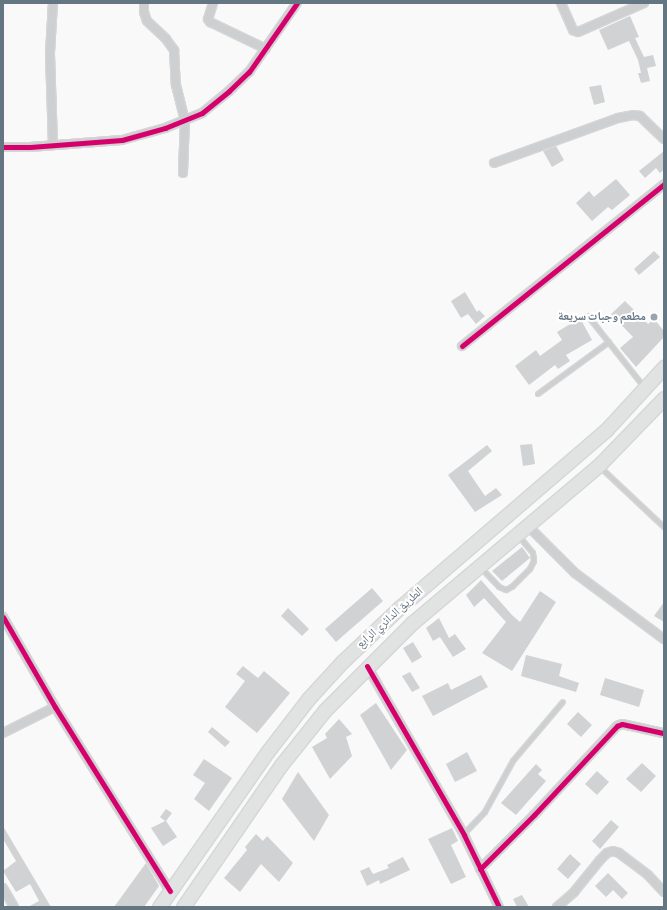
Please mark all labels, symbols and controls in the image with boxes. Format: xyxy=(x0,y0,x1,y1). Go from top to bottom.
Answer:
place label: مطعم وجبات سريعة xyxy=(558,310,646,324)
marker: مطعم وجبات سريعة xyxy=(649,312,659,322)
street label: الطريق الدائري الرابع xyxy=(354,584,426,652)

